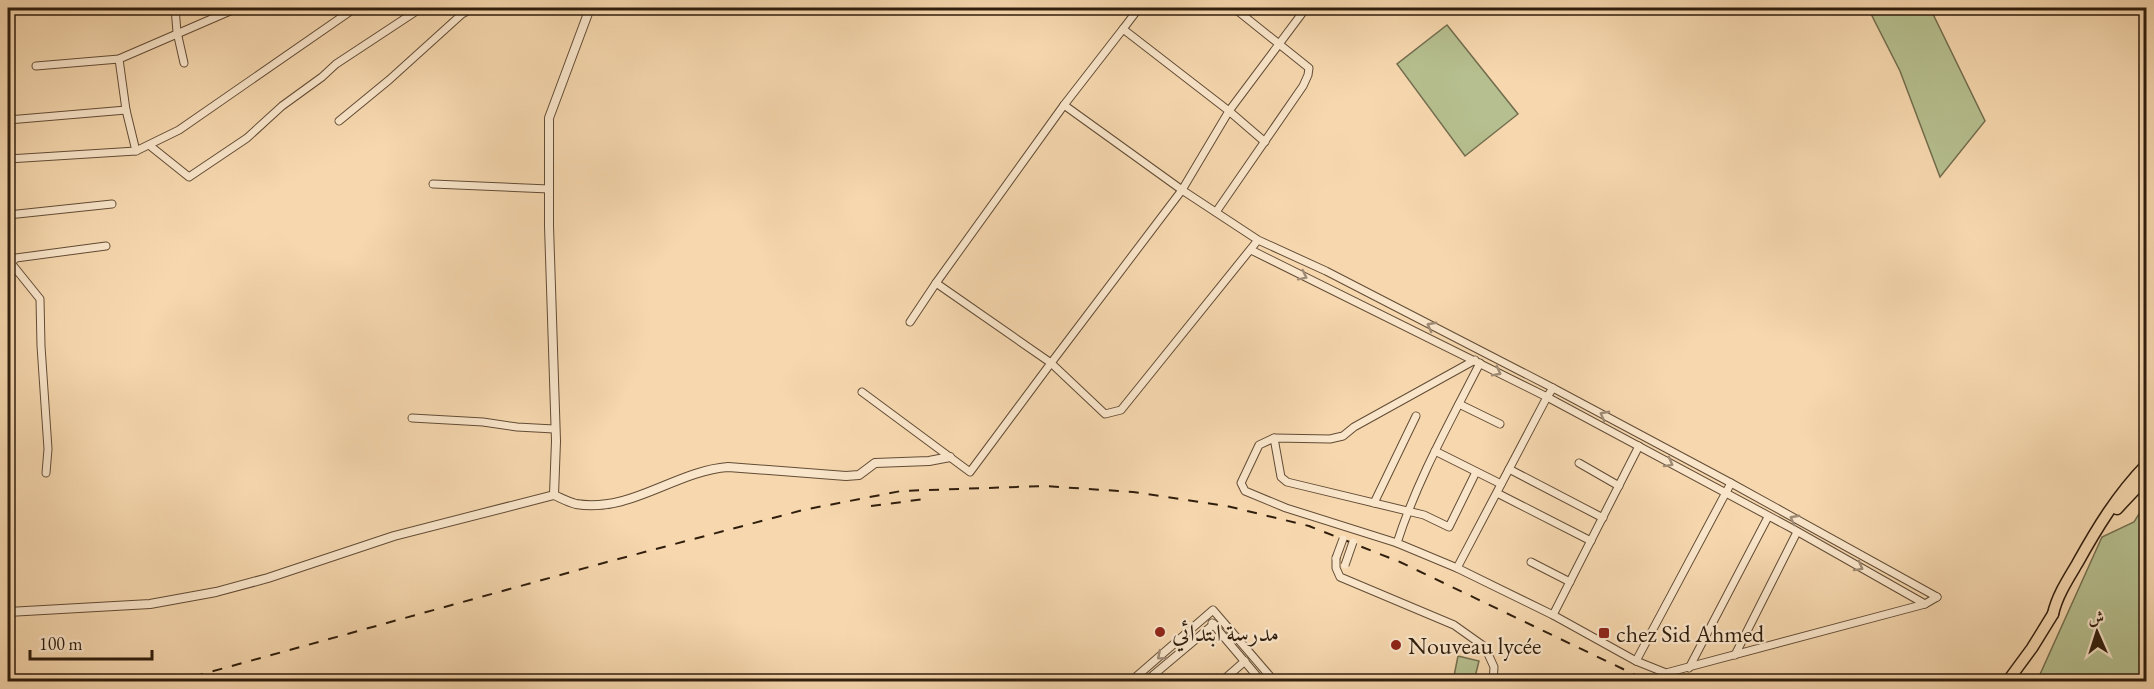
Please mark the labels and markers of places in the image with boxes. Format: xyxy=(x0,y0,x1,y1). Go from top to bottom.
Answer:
place label: مدرسة ابتدائي xyxy=(1172,617,1279,652)
place label: chez Sid Ahmed xyxy=(1616,618,1765,649)
marker: مدرسة ابتدائي xyxy=(1153,625,1167,639)
marker: chez Sid Ahmed xyxy=(1597,626,1611,640)
place label: Nouveau lycée xyxy=(1408,630,1541,661)
marker: Nouveau lycée xyxy=(1389,638,1403,652)

